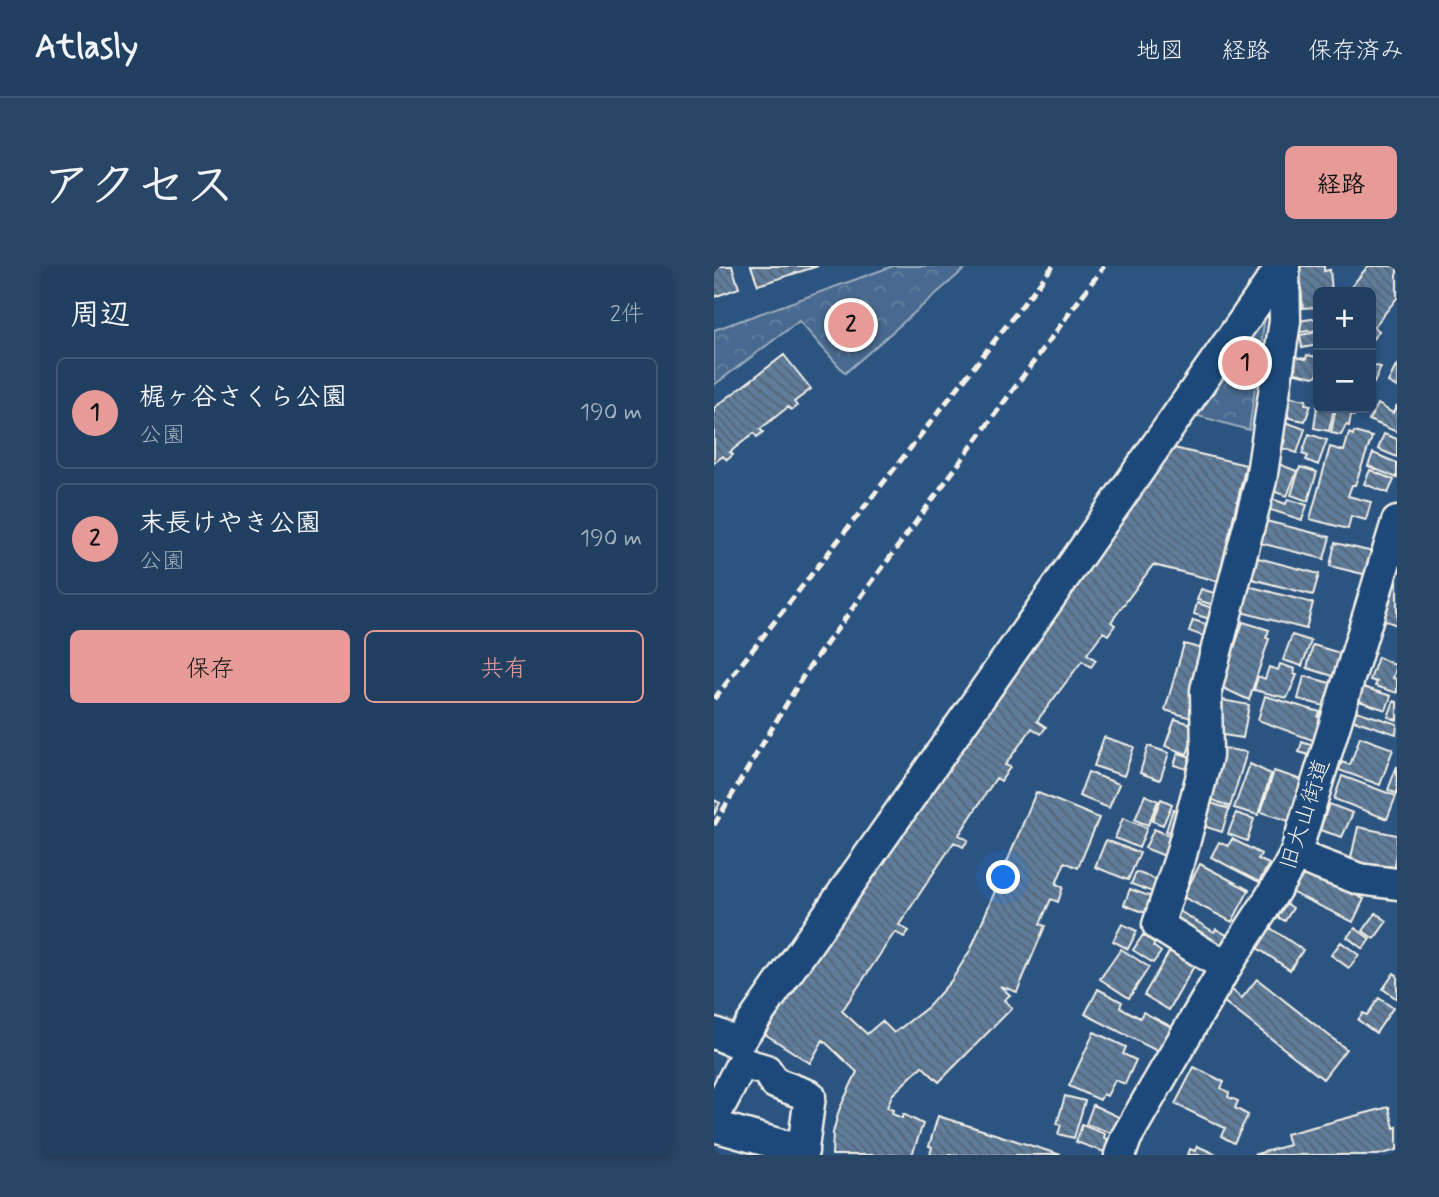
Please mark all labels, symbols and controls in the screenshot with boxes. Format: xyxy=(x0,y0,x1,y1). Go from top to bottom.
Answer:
text: Atlasly xyxy=(35,26,138,70)
text: 地図 xyxy=(1136,36,1184,67)
text: 経路 xyxy=(1222,36,1270,67)
text: 保存済み xyxy=(1308,36,1404,67)
button: 経路 xyxy=(1285,146,1397,219)
text: アクセス xyxy=(42,155,235,220)
map controls xyxy=(1313,287,1376,413)
button: + xyxy=(1313,287,1376,350)
text: 周辺 xyxy=(70,296,130,335)
pin: 2 xyxy=(828,299,874,351)
text: 2件 xyxy=(610,300,644,330)
pin: 1 xyxy=(1222,337,1268,389)
button: − xyxy=(1313,350,1376,413)
text: 梶ヶ谷さくら公園 xyxy=(139,381,347,415)
text: 1 xyxy=(90,398,100,428)
text: 190 m xyxy=(580,398,642,428)
text: 公園 xyxy=(139,421,185,451)
text: 末長けやき公園 xyxy=(139,507,321,541)
text: 2 xyxy=(89,524,101,554)
text: 190 m xyxy=(580,524,642,554)
text: 公園 xyxy=(139,547,185,577)
button: 保存 xyxy=(70,630,350,703)
button: 共有 xyxy=(364,630,644,703)
street label: 旧大山街道 xyxy=(1274,755,1338,874)
your location xyxy=(986,860,1020,894)

